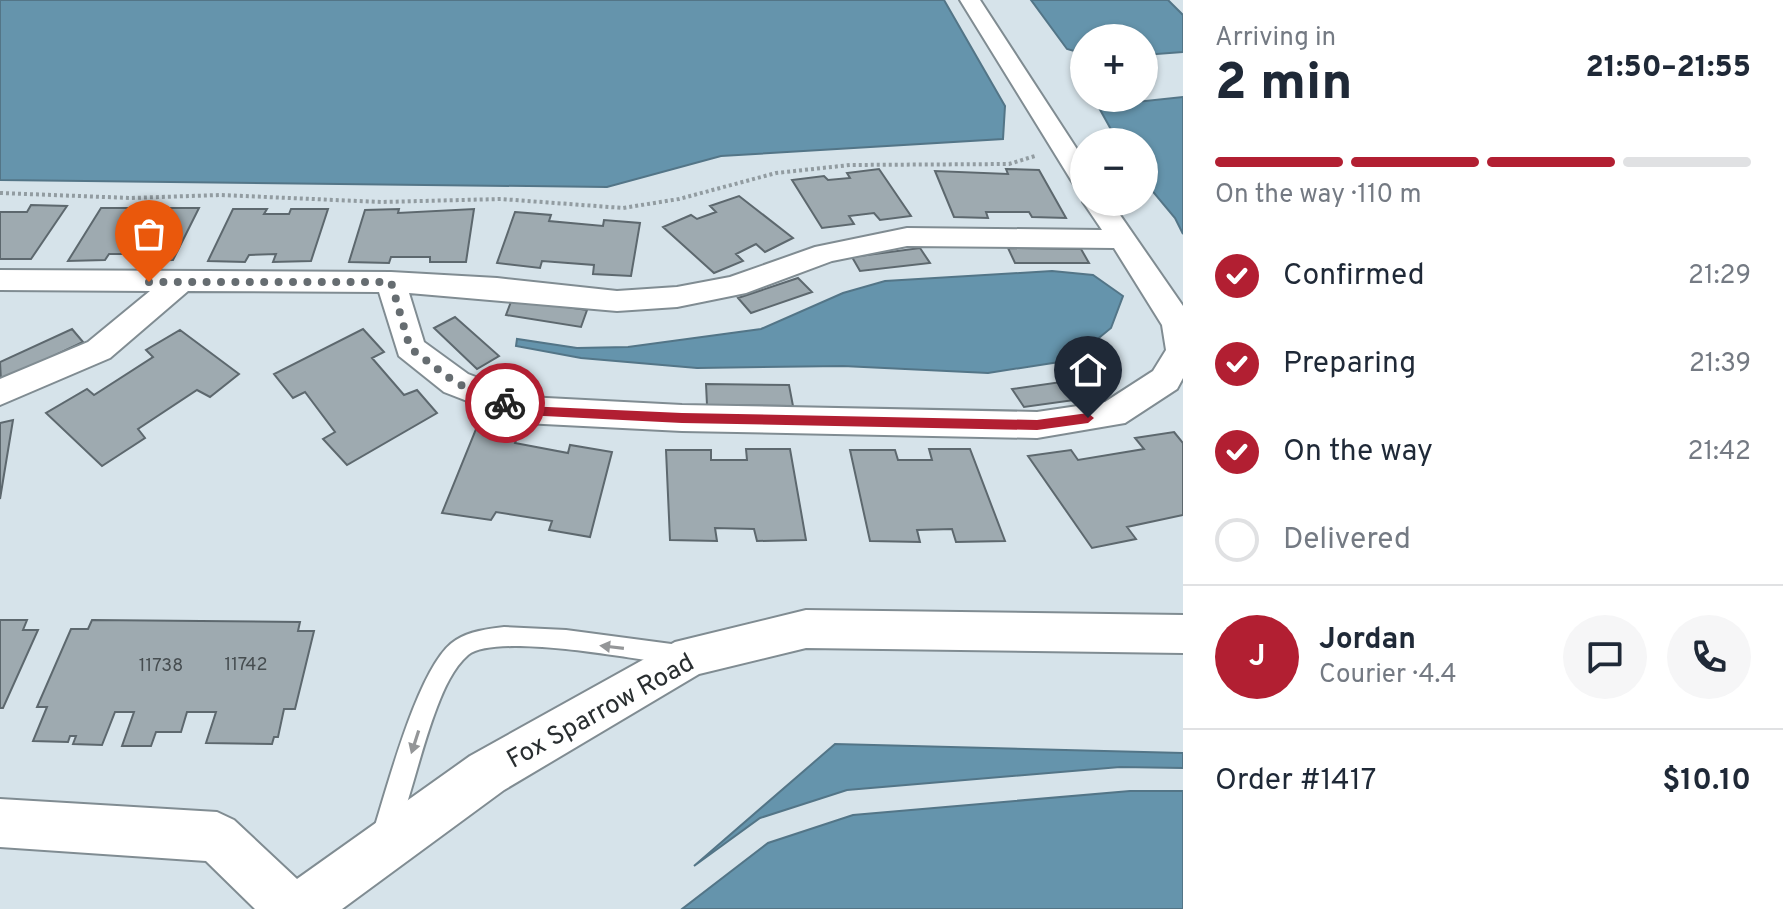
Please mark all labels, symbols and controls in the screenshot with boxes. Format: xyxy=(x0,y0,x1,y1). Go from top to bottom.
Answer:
text: Arriving in xyxy=(1215,22,1336,55)
map controls xyxy=(1070,24,1158,216)
button: + xyxy=(1070,24,1158,112)
text: 21:50–21:55 xyxy=(1585,50,1751,87)
text: 2 min xyxy=(1215,52,1353,118)
button: − xyxy=(1070,128,1158,216)
text: On the way · 110 m xyxy=(1215,179,1421,212)
pin xyxy=(115,200,183,282)
icon: bag xyxy=(127,212,171,256)
icon: check xyxy=(1215,254,1259,298)
text: Confirmed xyxy=(1283,258,1425,295)
text: 21:29 xyxy=(1688,260,1751,293)
pin xyxy=(1054,336,1122,418)
icon: check xyxy=(1215,342,1259,386)
text: Preparing xyxy=(1283,346,1416,383)
icon: home xyxy=(1066,348,1110,392)
text: 21:39 xyxy=(1689,348,1751,381)
courier xyxy=(465,363,545,443)
icon: bike xyxy=(483,381,527,425)
icon: check xyxy=(1215,430,1259,474)
text: On the way xyxy=(1283,434,1433,471)
text: 21:42 xyxy=(1687,436,1751,469)
text: Delivered xyxy=(1283,522,1411,559)
button: chat xyxy=(1563,615,1647,699)
button: phone xyxy=(1667,615,1751,699)
text: Jordan xyxy=(1319,622,1416,659)
text: J xyxy=(1249,639,1265,676)
one-way arrow xyxy=(599,641,624,654)
street label: Fox Sparrow Road xyxy=(502,647,701,777)
house number: 11742 xyxy=(224,654,268,677)
house number: 11738 xyxy=(139,655,183,678)
text: Courier · 4.4 xyxy=(1319,659,1457,692)
one-way arrow xyxy=(409,730,421,754)
text: Order #1417 xyxy=(1215,763,1376,800)
text: $10.10 xyxy=(1662,763,1751,800)

